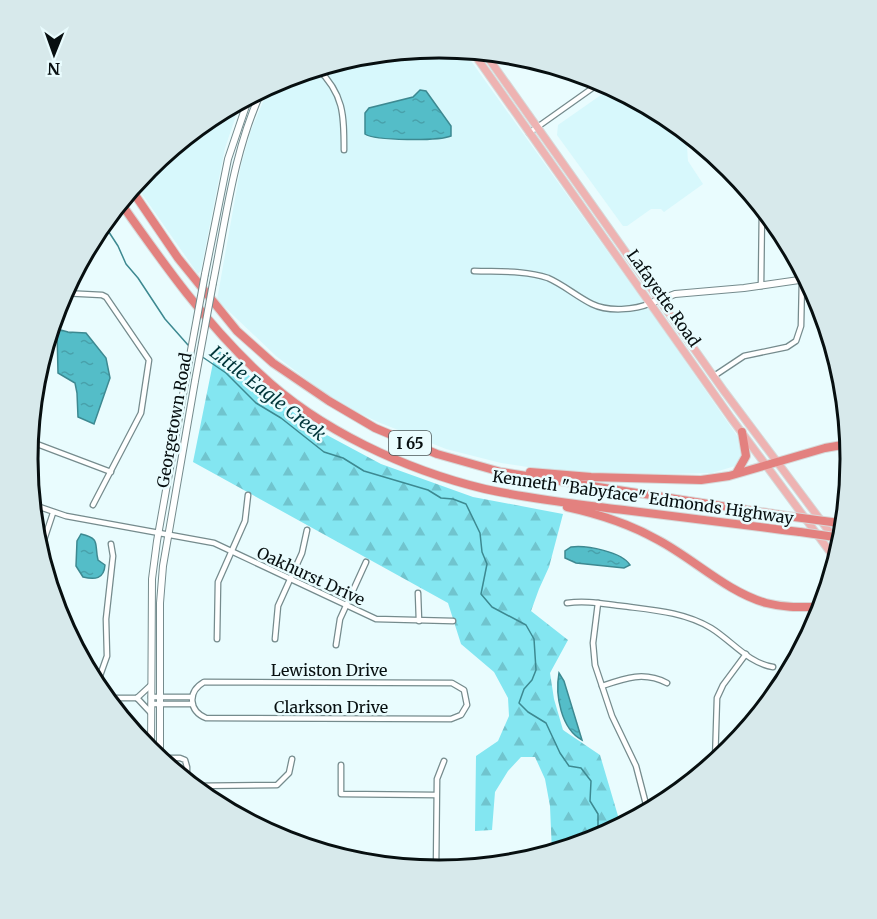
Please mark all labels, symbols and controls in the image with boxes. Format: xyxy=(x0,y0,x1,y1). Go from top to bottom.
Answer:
north arrow xyxy=(24,24,84,84)
text: N xyxy=(47,59,60,79)
street label: Lafayette Road xyxy=(623,245,705,351)
water label: Little Eagle Creek xyxy=(205,340,331,446)
street label: Georgetown Road xyxy=(152,351,196,489)
road number: I 65 xyxy=(389,431,431,455)
street label: Kenneth "Babyface" Edmonds Highway xyxy=(491,466,796,528)
street label: Oakhurst Drive xyxy=(254,542,368,610)
street label: Lewiston Drive xyxy=(271,660,387,680)
street label: Clarkson Drive xyxy=(274,697,388,717)

